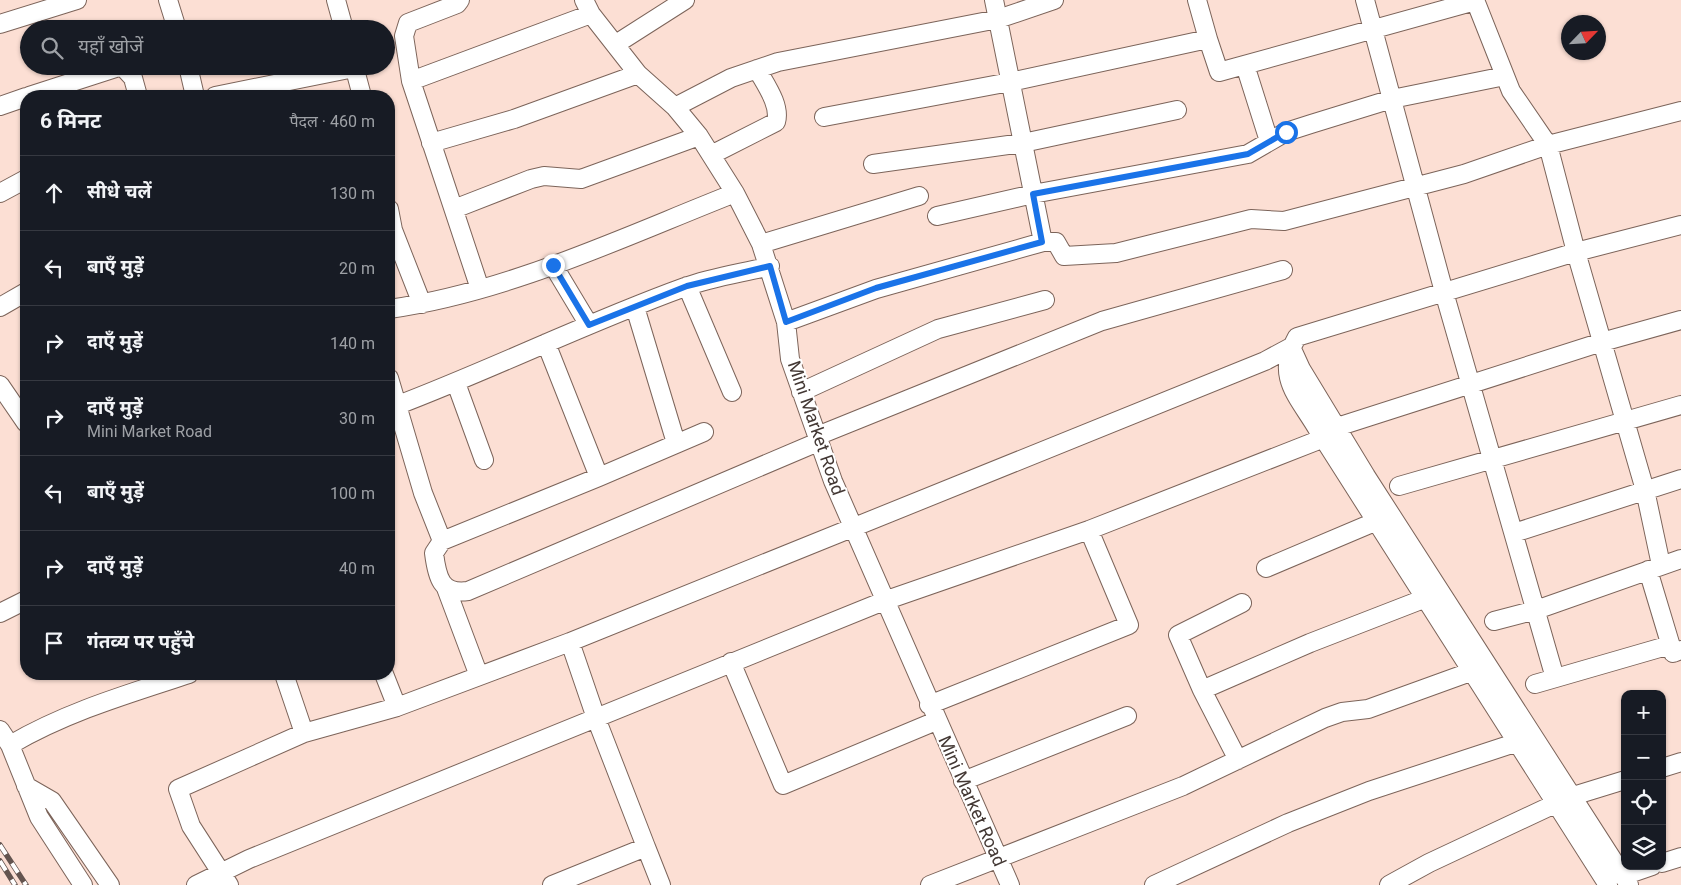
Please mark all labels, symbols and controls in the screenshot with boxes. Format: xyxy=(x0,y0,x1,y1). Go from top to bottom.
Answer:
north arrow xyxy=(1561,15,1606,60)
search box xyxy=(20,20,395,75)
icon: search xyxy=(38,34,66,62)
text: यहाँ खोजें xyxy=(78,35,143,58)
text: 6 मिनट xyxy=(40,109,101,133)
text: पैदल · 460 m xyxy=(289,112,375,131)
route start xyxy=(1275,121,1298,144)
icon: ahead xyxy=(40,179,68,207)
text: सीधे चलें xyxy=(87,180,152,203)
text: 130 m xyxy=(330,184,375,203)
icon: left xyxy=(40,254,68,282)
route end xyxy=(542,254,565,277)
text: बाएँ मुड़ें xyxy=(87,255,144,278)
text: 20 m xyxy=(339,259,375,278)
icon: right xyxy=(40,329,68,357)
text: दाएँ मुड़ें xyxy=(87,330,143,353)
text: 140 m xyxy=(330,334,375,353)
street label: Mini Market Road xyxy=(784,358,849,498)
text: दाएँ मुड़ें xyxy=(87,396,143,419)
icon: right xyxy=(40,404,68,432)
text: 30 m xyxy=(339,409,375,428)
text: Mini Market Road xyxy=(87,422,212,441)
icon: left xyxy=(40,479,68,507)
text: बाएँ मुड़ें xyxy=(87,480,144,503)
text: 100 m xyxy=(330,484,375,503)
icon: right xyxy=(40,554,68,582)
text: दाएँ मुड़ें xyxy=(87,555,143,578)
text: 40 m xyxy=(339,559,375,578)
icon: arrive xyxy=(40,629,68,657)
text: गंतव्य पर पहुँचे xyxy=(87,630,194,653)
map controls xyxy=(1621,690,1666,870)
button: + xyxy=(1621,690,1666,735)
street label: Mini Market Road xyxy=(934,732,1011,869)
button: − xyxy=(1621,735,1666,780)
button: locate xyxy=(1621,780,1666,825)
button: layers xyxy=(1621,825,1666,870)

